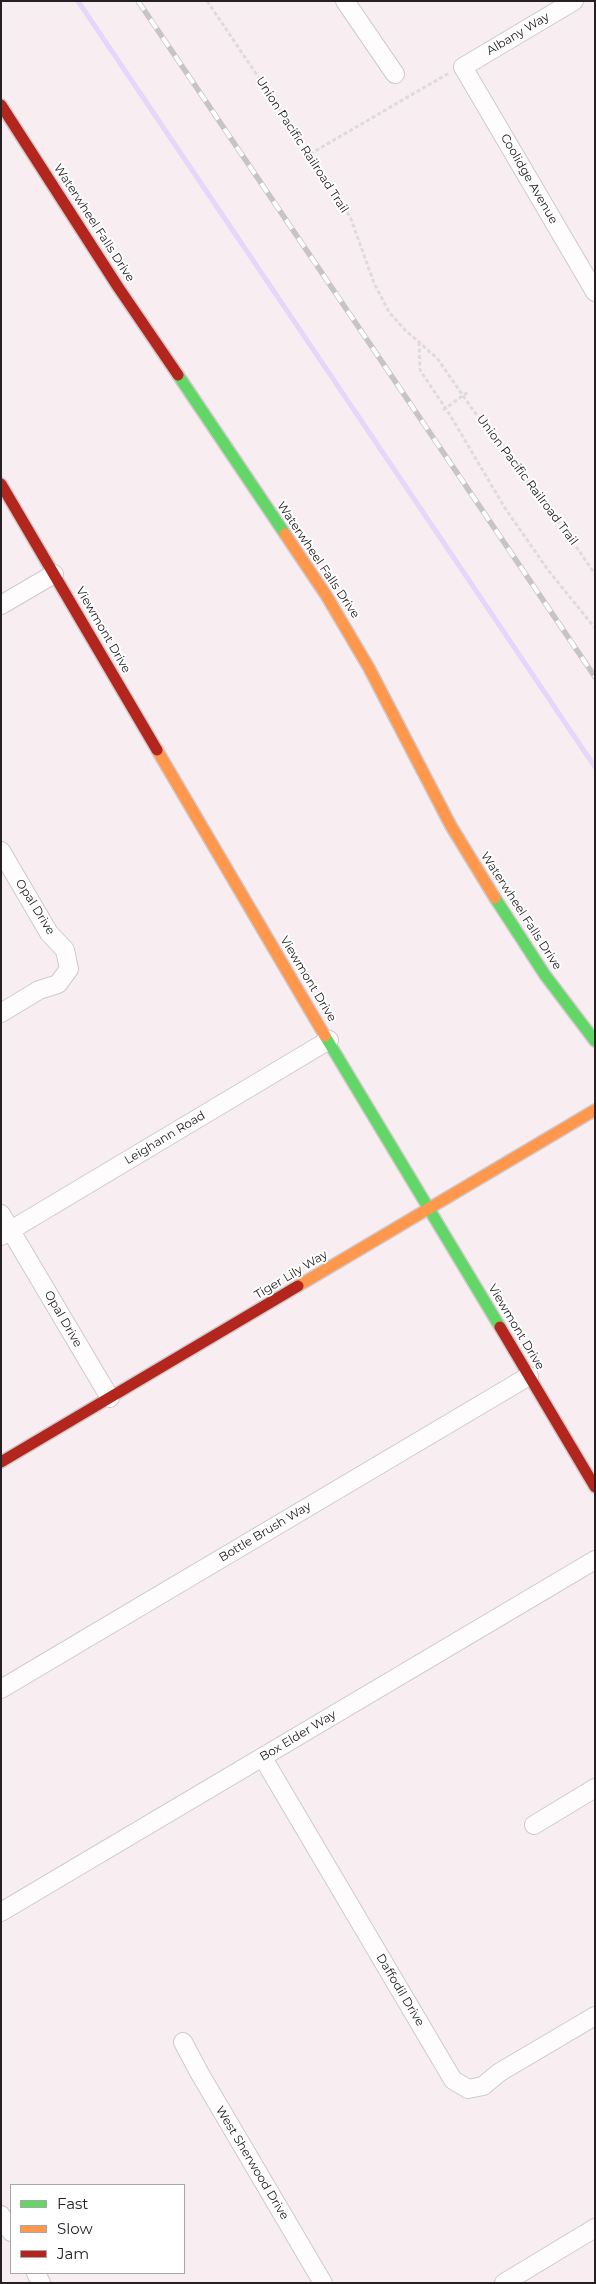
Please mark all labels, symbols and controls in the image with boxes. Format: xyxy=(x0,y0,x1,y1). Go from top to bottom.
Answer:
street label: Albany Way xyxy=(484,10,552,58)
street label: Union Pacific Railroad Trail xyxy=(253,74,351,216)
street label: Coolidge Avenue xyxy=(497,131,561,227)
street label: Waterwheel Falls Drive xyxy=(51,161,137,285)
street label: Union Pacific Railroad Trail xyxy=(473,412,581,548)
street label: Waterwheel Falls Drive xyxy=(274,499,362,621)
street label: Viewmont Drive xyxy=(73,584,133,676)
street label: Waterwheel Falls Drive xyxy=(478,849,564,973)
street label: Opal Drive xyxy=(12,876,58,938)
street label: Viewmont Drive xyxy=(277,934,339,1024)
street label: Leighann Road xyxy=(122,1108,208,1168)
street label: Tiger Lily Way xyxy=(252,1248,330,1302)
street label: Viewmont Drive xyxy=(485,1282,547,1372)
street label: Opal Drive xyxy=(41,1288,85,1350)
street label: Bottle Brush Way xyxy=(216,1499,314,1565)
street label: Box Elder Way xyxy=(257,1708,339,1764)
street label: Daffodil Drive xyxy=(373,1951,427,2029)
street label: West Sherwood Drive xyxy=(212,2104,292,2222)
legend xyxy=(10,2184,185,2274)
text: Fast xyxy=(57,2194,88,2213)
text: Slow xyxy=(57,2219,93,2238)
text: Jam xyxy=(57,2244,89,2263)

